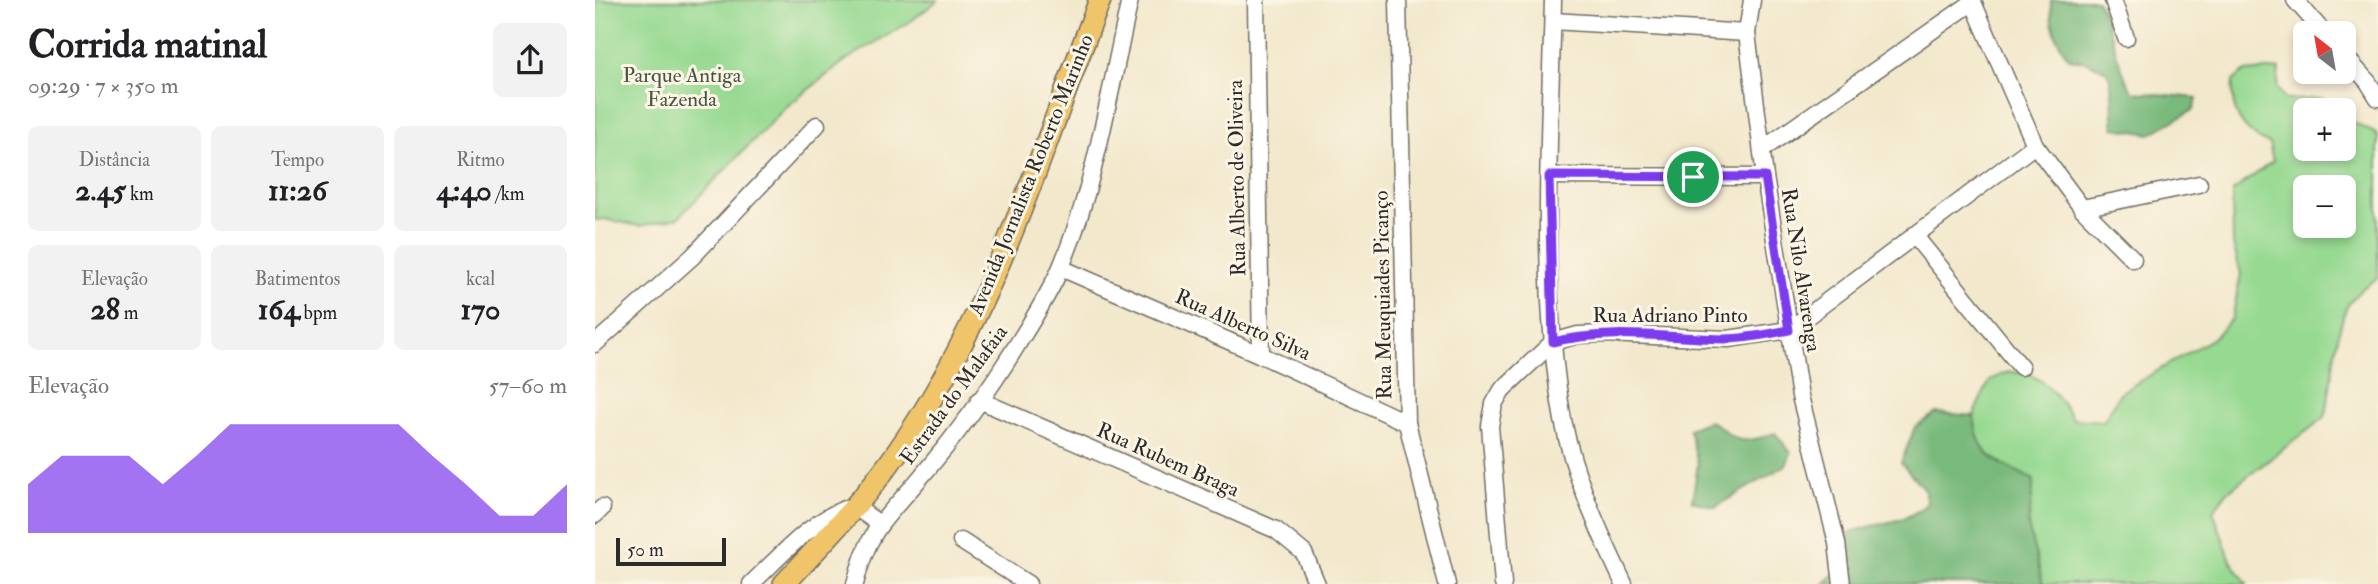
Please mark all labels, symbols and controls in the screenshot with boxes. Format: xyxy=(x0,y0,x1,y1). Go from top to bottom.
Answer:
text: Corrida matinal xyxy=(28,21,267,69)
north arrow xyxy=(2293,21,2355,84)
map controls xyxy=(2293,21,2356,238)
button: share xyxy=(493,23,567,97)
street label: Avenida Jornalista Roberto Marinho xyxy=(962,30,1100,321)
park label: Parque Antiga Fazenda xyxy=(623,62,742,113)
text: 09:29 · 7 × 350 m xyxy=(28,71,178,100)
street label: Rua Alberto de Oliveira xyxy=(1222,79,1252,277)
button: + xyxy=(2293,98,2356,161)
pin xyxy=(1663,147,1723,207)
text: Distância xyxy=(79,148,150,172)
text: Tempo xyxy=(271,148,324,172)
text: Ritmo xyxy=(456,148,505,172)
icon: arrive xyxy=(1674,158,1712,196)
text: 2.45 xyxy=(75,172,126,209)
text: 11:26 xyxy=(268,172,327,209)
text: 4:40 xyxy=(437,172,492,209)
button: − xyxy=(2293,175,2356,238)
text: km xyxy=(126,182,154,206)
text: /km xyxy=(492,182,524,206)
street label: Rua Nilo Alvarenga xyxy=(1775,186,1827,354)
street label: Rua Meuquiades Picanço xyxy=(1368,190,1398,400)
text: Elevação xyxy=(81,267,148,291)
text: Batimentos xyxy=(255,267,340,291)
text: kcal xyxy=(466,267,495,291)
street label: Rua Alberto Silva xyxy=(1171,283,1315,367)
text: 28 xyxy=(90,291,120,328)
text: 164 xyxy=(258,291,300,328)
text: 170 xyxy=(461,291,500,328)
text: m xyxy=(120,301,139,325)
text: bpm xyxy=(300,301,337,325)
street label: Rua Adriano Pinto xyxy=(1592,302,1748,329)
street label: Estrada do Malafaia xyxy=(894,319,1014,470)
text: Elevação xyxy=(28,371,109,400)
text: 57–60 m xyxy=(489,371,567,400)
street label: Rua Rubem Braga xyxy=(1093,417,1244,504)
scale bar xyxy=(616,535,726,567)
text: 50 m xyxy=(627,538,664,562)

